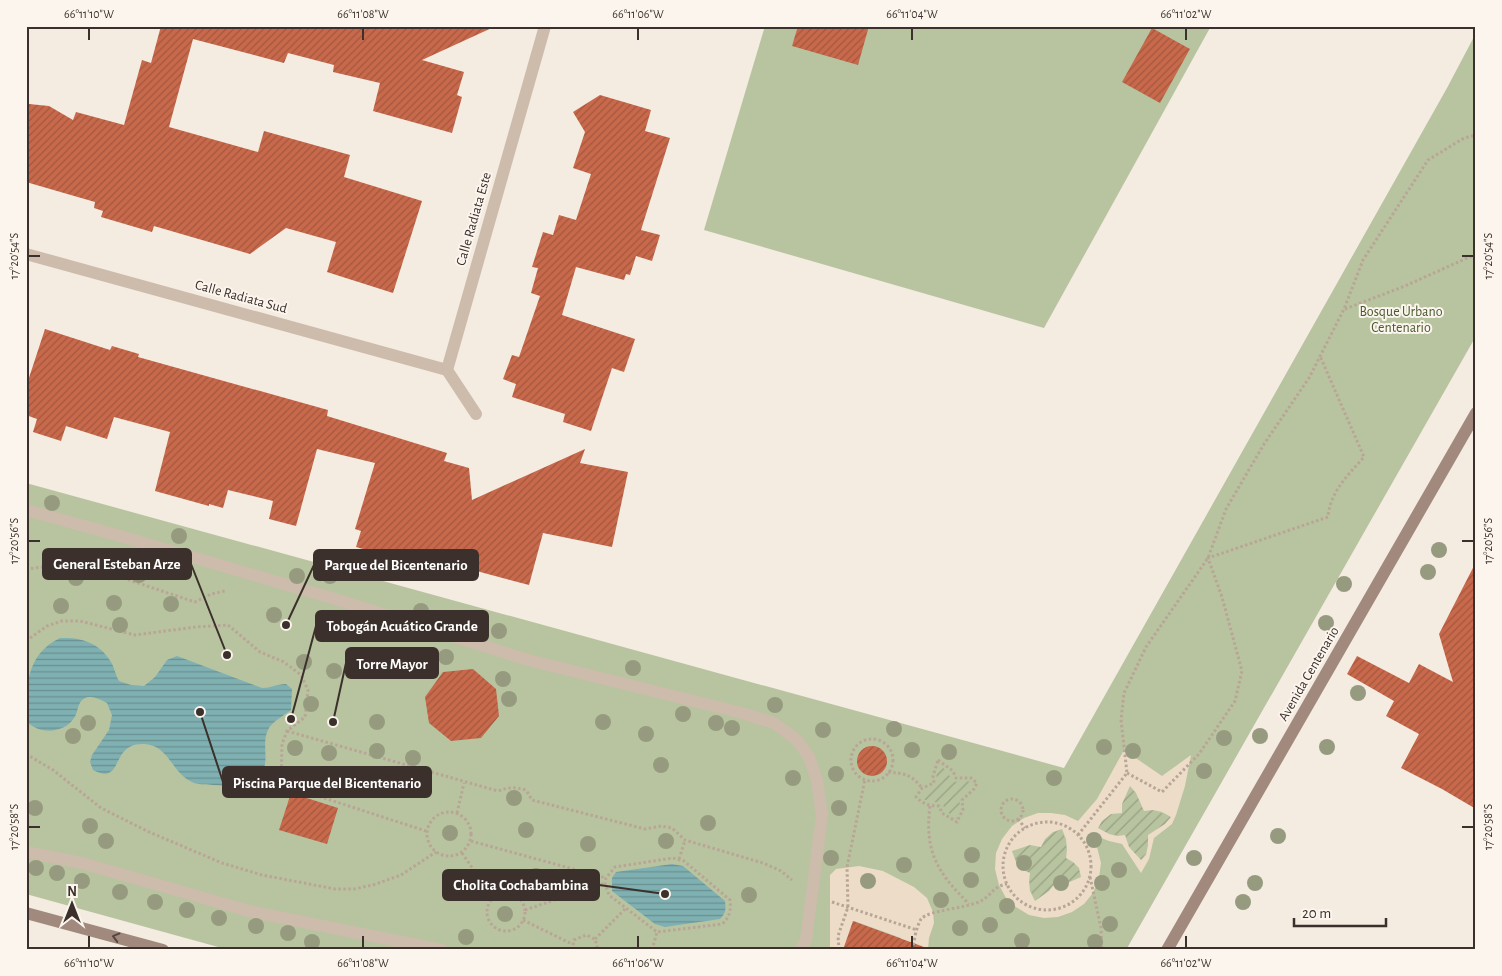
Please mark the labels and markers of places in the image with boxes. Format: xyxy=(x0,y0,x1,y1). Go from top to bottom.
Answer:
callout: General Esteban Arze xyxy=(43,549,191,579)
callout: Parque del Bicentenario xyxy=(314,550,478,580)
callout: Tobogán Acuático Grande xyxy=(316,611,488,641)
callout: Torre Mayor xyxy=(346,648,438,678)
callout: Piscina Parque del Bicentenario xyxy=(223,767,431,797)
callout: Cholita Cochabambina xyxy=(443,870,599,900)

